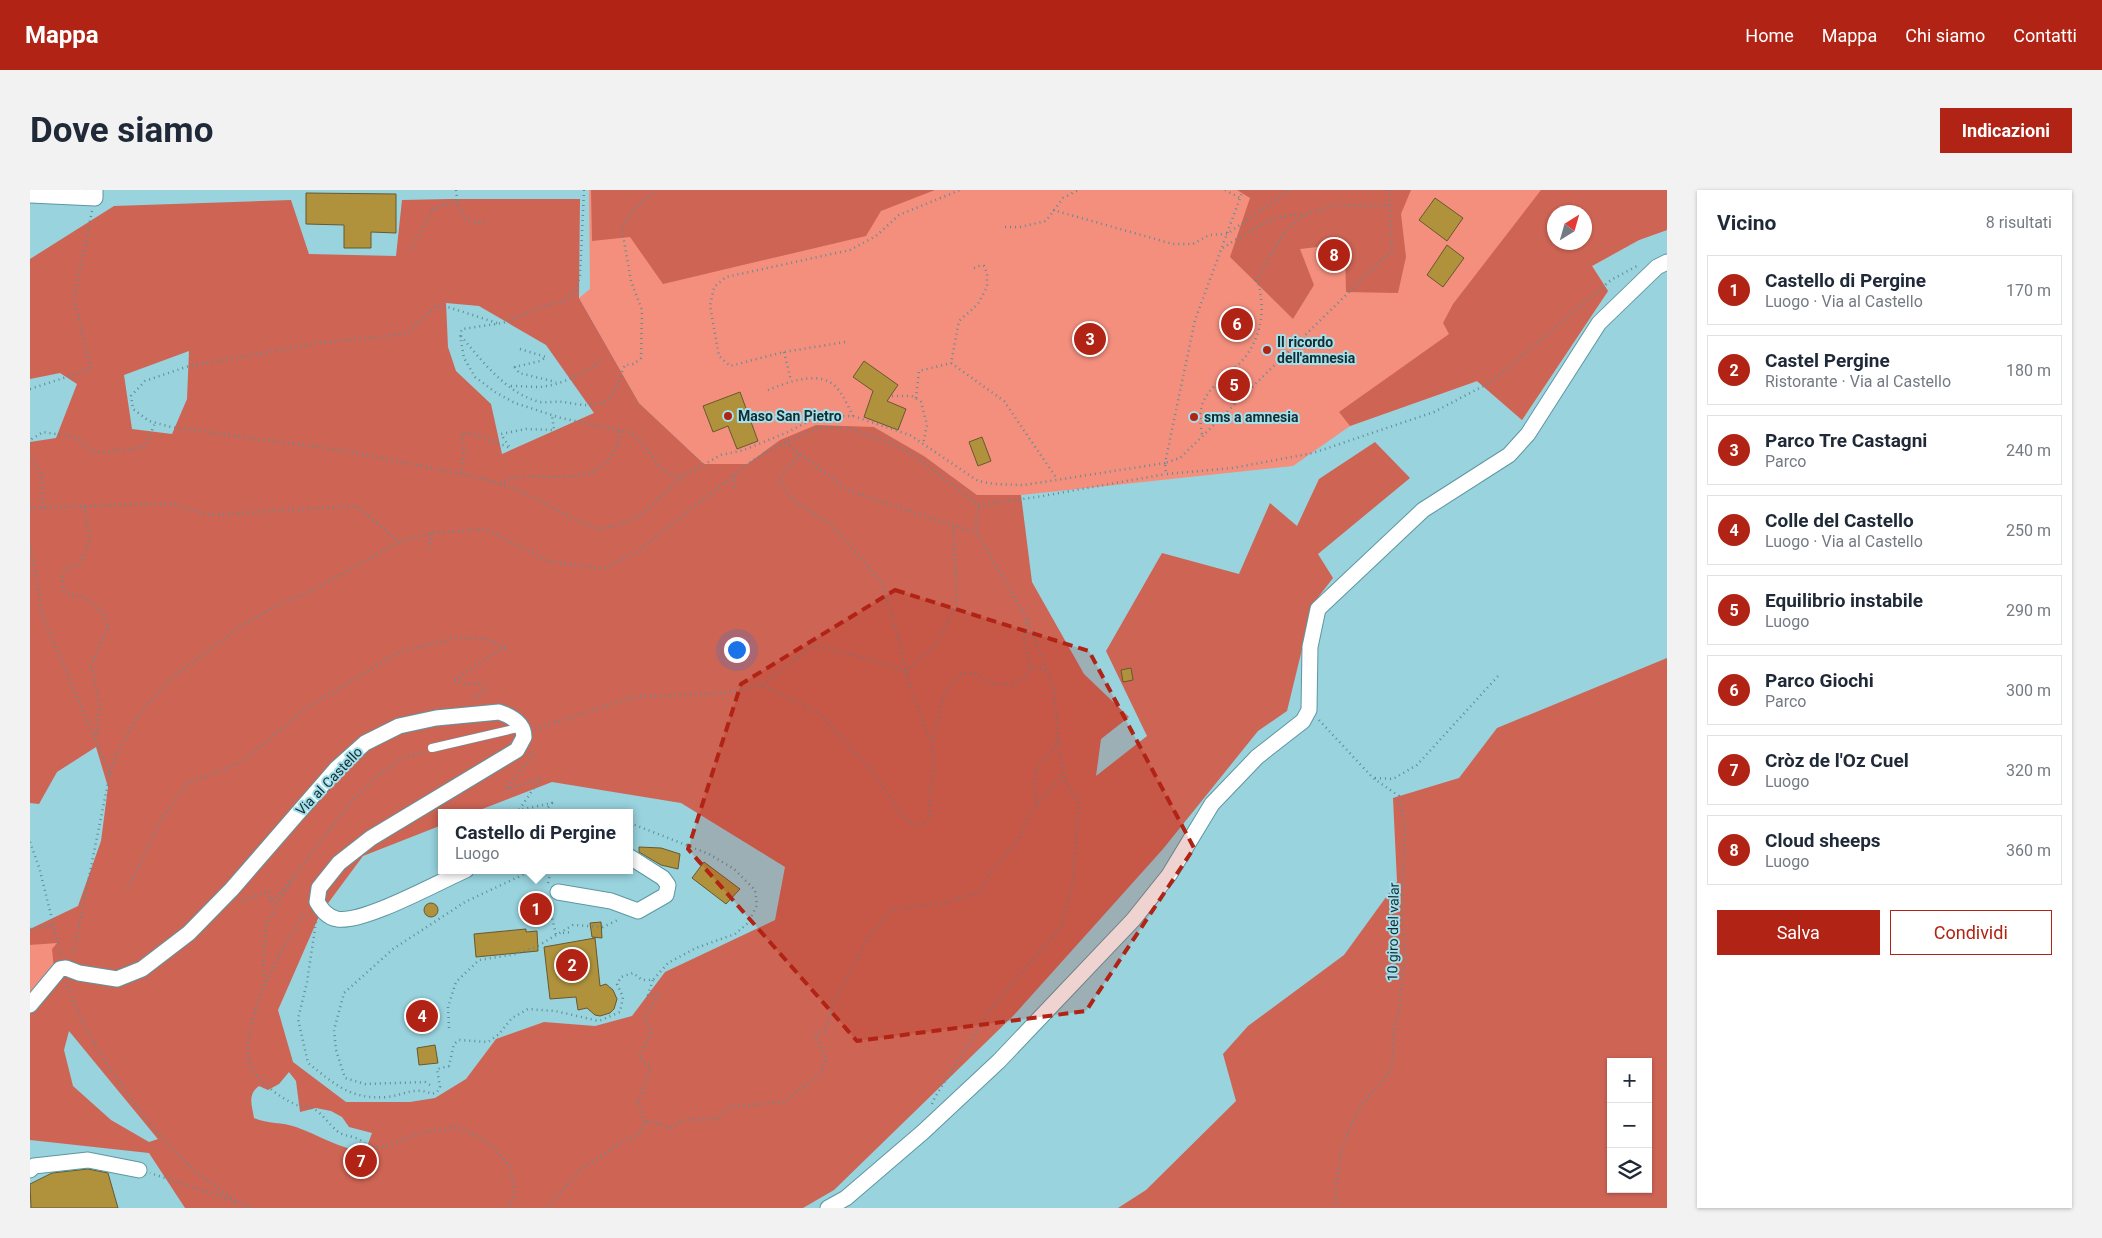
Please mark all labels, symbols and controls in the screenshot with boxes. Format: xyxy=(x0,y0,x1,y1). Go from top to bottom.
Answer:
text: Mappa xyxy=(25,21,99,49)
text: Home xyxy=(1745,25,1794,46)
text: Mappa xyxy=(1822,25,1877,46)
text: Chi siamo xyxy=(1905,25,1985,46)
text: Contatti xyxy=(2013,25,2077,46)
button: Indicazioni xyxy=(1940,108,2072,153)
text: Dove siamo xyxy=(30,110,213,151)
north arrow xyxy=(1547,205,1592,250)
text: Vicino xyxy=(1717,211,1776,235)
text: 8 risultati xyxy=(1986,213,2052,232)
pin: 8 xyxy=(1318,236,1350,274)
text: Castello di Pergine xyxy=(1765,269,1926,292)
text: 1 xyxy=(1729,281,1739,300)
text: 170 m xyxy=(2006,281,2051,300)
text: Luogo · Via al Castello xyxy=(1765,292,1923,311)
pin: 6 xyxy=(1221,305,1253,343)
pin: 3 xyxy=(1074,320,1106,358)
place label: Il ricordo dell'amnesia xyxy=(1277,334,1356,366)
marker: Il ricordo dell'amnesia xyxy=(1261,344,1273,356)
text: Castel Pergine xyxy=(1765,349,1890,372)
text: 2 xyxy=(1729,361,1739,380)
text: 180 m xyxy=(2006,361,2051,380)
pin: 5 xyxy=(1218,366,1250,404)
text: Ristorante · Via al Castello xyxy=(1765,372,1951,391)
place label: Maso San Pietro xyxy=(738,408,842,424)
place label: sms a amnesia xyxy=(1204,409,1299,425)
marker: Maso San Pietro xyxy=(722,410,734,422)
marker: sms a amnesia xyxy=(1188,411,1200,423)
text: Parco Tre Castagni xyxy=(1765,429,1927,452)
text: 3 xyxy=(1729,441,1739,460)
text: 240 m xyxy=(2006,441,2051,460)
text: Parco xyxy=(1765,452,1806,471)
text: Colle del Castello xyxy=(1765,509,1914,532)
text: 4 xyxy=(1729,521,1739,540)
text: 250 m xyxy=(2006,521,2051,540)
text: Luogo · Via al Castello xyxy=(1765,532,1923,551)
text: Equilibrio instabile xyxy=(1765,589,1923,612)
text: 5 xyxy=(1729,601,1739,620)
text: 290 m xyxy=(2006,601,2051,620)
text: Luogo xyxy=(1765,612,1809,631)
your location xyxy=(724,637,750,663)
text: Parco Giochi xyxy=(1765,669,1874,692)
text: 6 xyxy=(1729,681,1739,700)
text: 300 m xyxy=(2006,681,2051,700)
text: Parco xyxy=(1765,692,1806,711)
street label: Via al Castello xyxy=(292,744,366,818)
text: Cròz de l'Oz Cuel xyxy=(1765,749,1909,772)
text: 7 xyxy=(1729,761,1739,780)
text: 320 m xyxy=(2006,761,2051,780)
text: Luogo xyxy=(1765,772,1809,791)
popup xyxy=(438,809,633,874)
text: Castello di Pergine xyxy=(455,821,616,844)
text: Cloud sheeps xyxy=(1765,829,1881,852)
text: 8 xyxy=(1729,841,1739,860)
text: 360 m xyxy=(2006,841,2051,860)
text: Luogo xyxy=(455,844,499,863)
text: Luogo xyxy=(1765,852,1809,871)
street label: 10 giro del valar xyxy=(1384,882,1402,982)
pin: 1 xyxy=(520,890,552,928)
button: Salva xyxy=(1717,910,1880,955)
button: Condividi xyxy=(1890,910,2052,955)
pin: 2 xyxy=(556,946,588,984)
pin: 4 xyxy=(406,997,438,1035)
map controls xyxy=(1607,1058,1652,1193)
button: + xyxy=(1607,1058,1652,1103)
button: − xyxy=(1607,1103,1652,1148)
pin: 7 xyxy=(345,1142,377,1180)
button: layers xyxy=(1607,1148,1652,1193)

